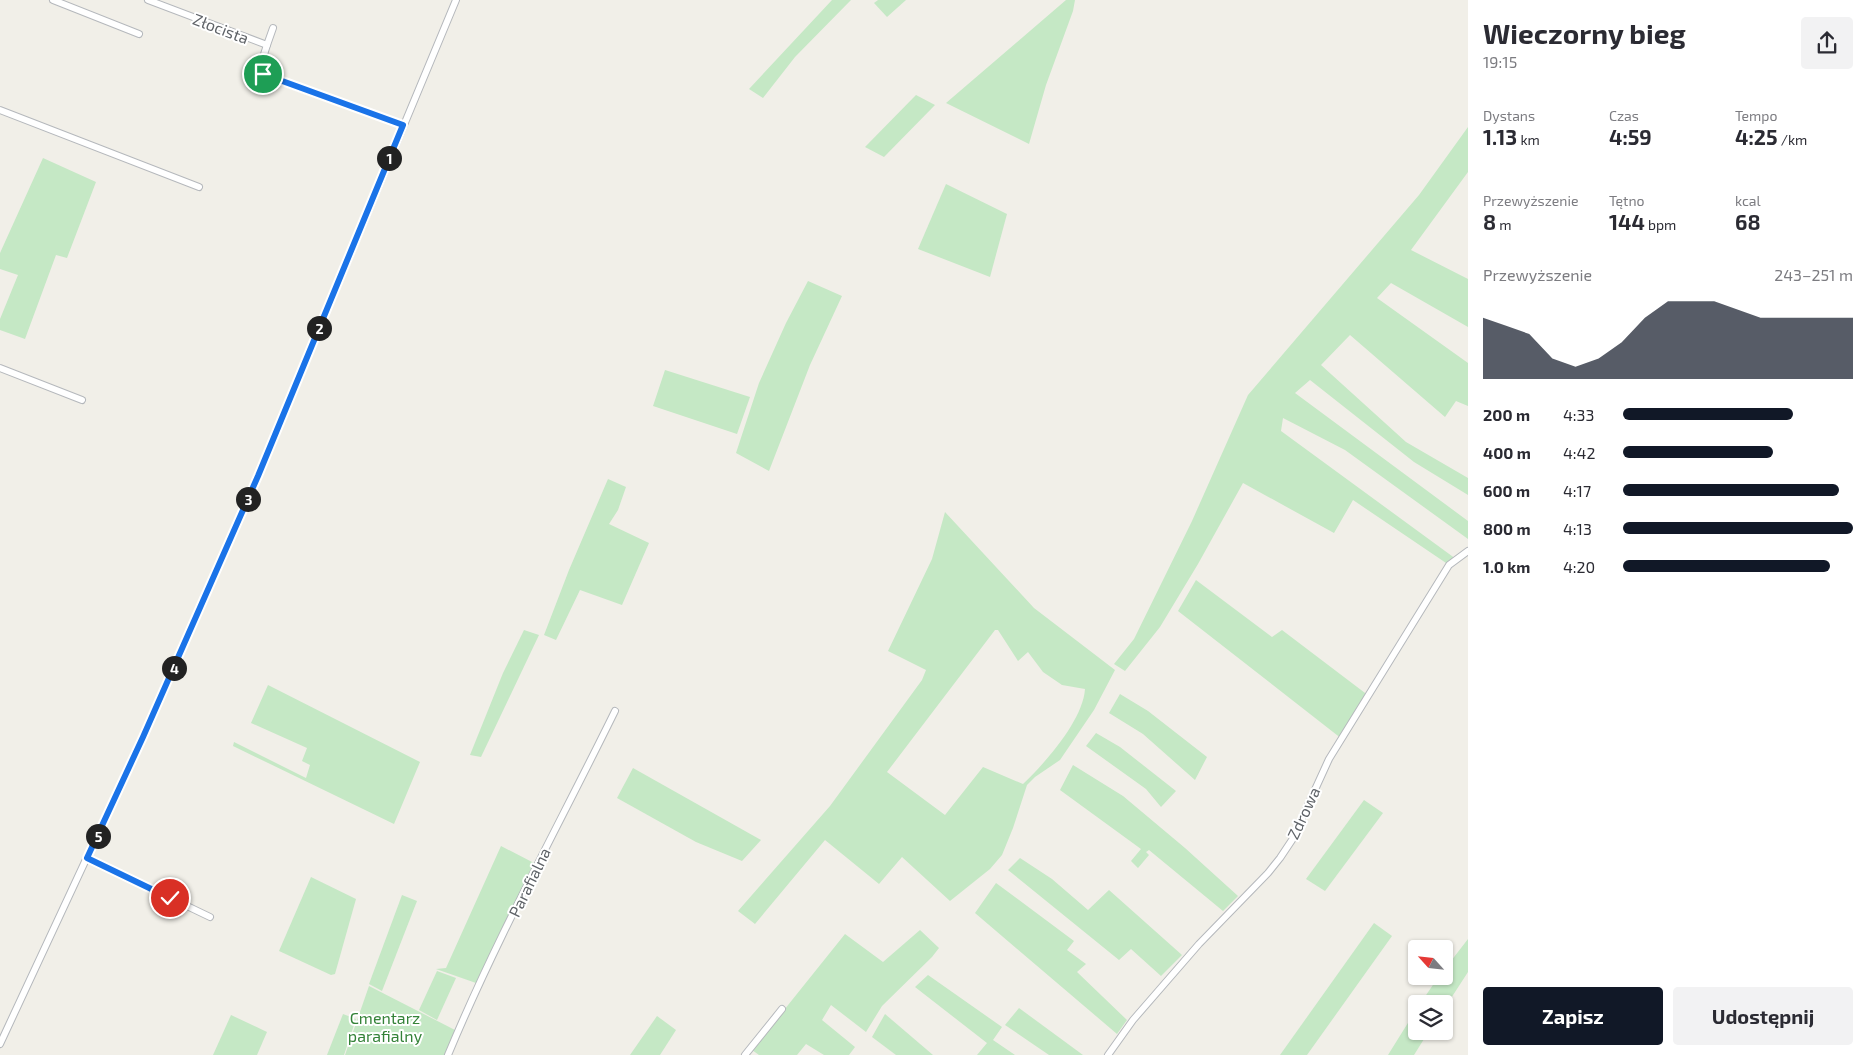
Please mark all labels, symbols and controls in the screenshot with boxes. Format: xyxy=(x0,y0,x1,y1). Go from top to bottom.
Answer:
street label: Złocista xyxy=(190,9,252,47)
text: Wieczorny bieg xyxy=(1483,16,1686,50)
button: share xyxy=(1801,17,1853,69)
text: 19:15 xyxy=(1483,52,1517,71)
pin xyxy=(242,53,284,95)
icon: arrive xyxy=(249,60,277,88)
text: Dystans xyxy=(1483,107,1535,124)
text: Czas xyxy=(1609,107,1639,124)
text: Tempo xyxy=(1735,107,1777,124)
text: 1.13 xyxy=(1483,124,1517,149)
text: 4:59 xyxy=(1609,124,1652,149)
text: 4:25 xyxy=(1735,124,1778,149)
text: km xyxy=(1517,131,1540,148)
text: /km xyxy=(1778,131,1807,148)
pin: 1 xyxy=(376,146,402,170)
text: 1 xyxy=(386,150,393,167)
text: Przewyższenie xyxy=(1483,192,1578,209)
text: Tętno xyxy=(1609,192,1645,209)
text: kcal xyxy=(1735,192,1761,209)
text: 8 xyxy=(1483,209,1496,234)
text: 144 xyxy=(1609,209,1645,234)
text: 68 xyxy=(1735,209,1760,234)
text: m xyxy=(1496,216,1511,233)
text: bpm xyxy=(1645,216,1676,233)
text: Przewyższenie xyxy=(1483,265,1592,284)
text: 243–251 m xyxy=(1774,265,1853,284)
pin: 2 xyxy=(306,316,332,340)
text: 2 xyxy=(315,320,324,337)
text: 200 m xyxy=(1483,405,1530,424)
text: 4:33 xyxy=(1563,405,1594,424)
text: 400 m xyxy=(1483,443,1531,462)
text: 4:42 xyxy=(1563,443,1595,462)
text: 600 m xyxy=(1483,481,1530,500)
text: 4:17 xyxy=(1563,481,1591,500)
pin: 3 xyxy=(236,486,260,512)
text: 3 xyxy=(245,491,252,508)
text: 800 m xyxy=(1483,519,1531,538)
text: 4:13 xyxy=(1563,519,1592,538)
text: 1.0 km xyxy=(1483,557,1530,576)
text: 4:20 xyxy=(1563,557,1595,576)
pin: 4 xyxy=(162,656,186,680)
text: 4 xyxy=(170,660,179,677)
street label: Zdrowa xyxy=(1283,784,1323,842)
pin: 5 xyxy=(86,824,110,848)
text: 5 xyxy=(95,828,102,845)
street label: Parafialna xyxy=(504,844,554,920)
pin xyxy=(149,877,191,919)
icon: check xyxy=(156,884,184,912)
north arrow xyxy=(1408,940,1452,985)
map controls xyxy=(1408,940,1453,1040)
button: Zapisz xyxy=(1483,987,1663,1045)
button: Udostępnij xyxy=(1673,987,1853,1045)
button: layers xyxy=(1408,995,1453,1040)
park label: Cmentarz parafialny xyxy=(348,1008,423,1045)

